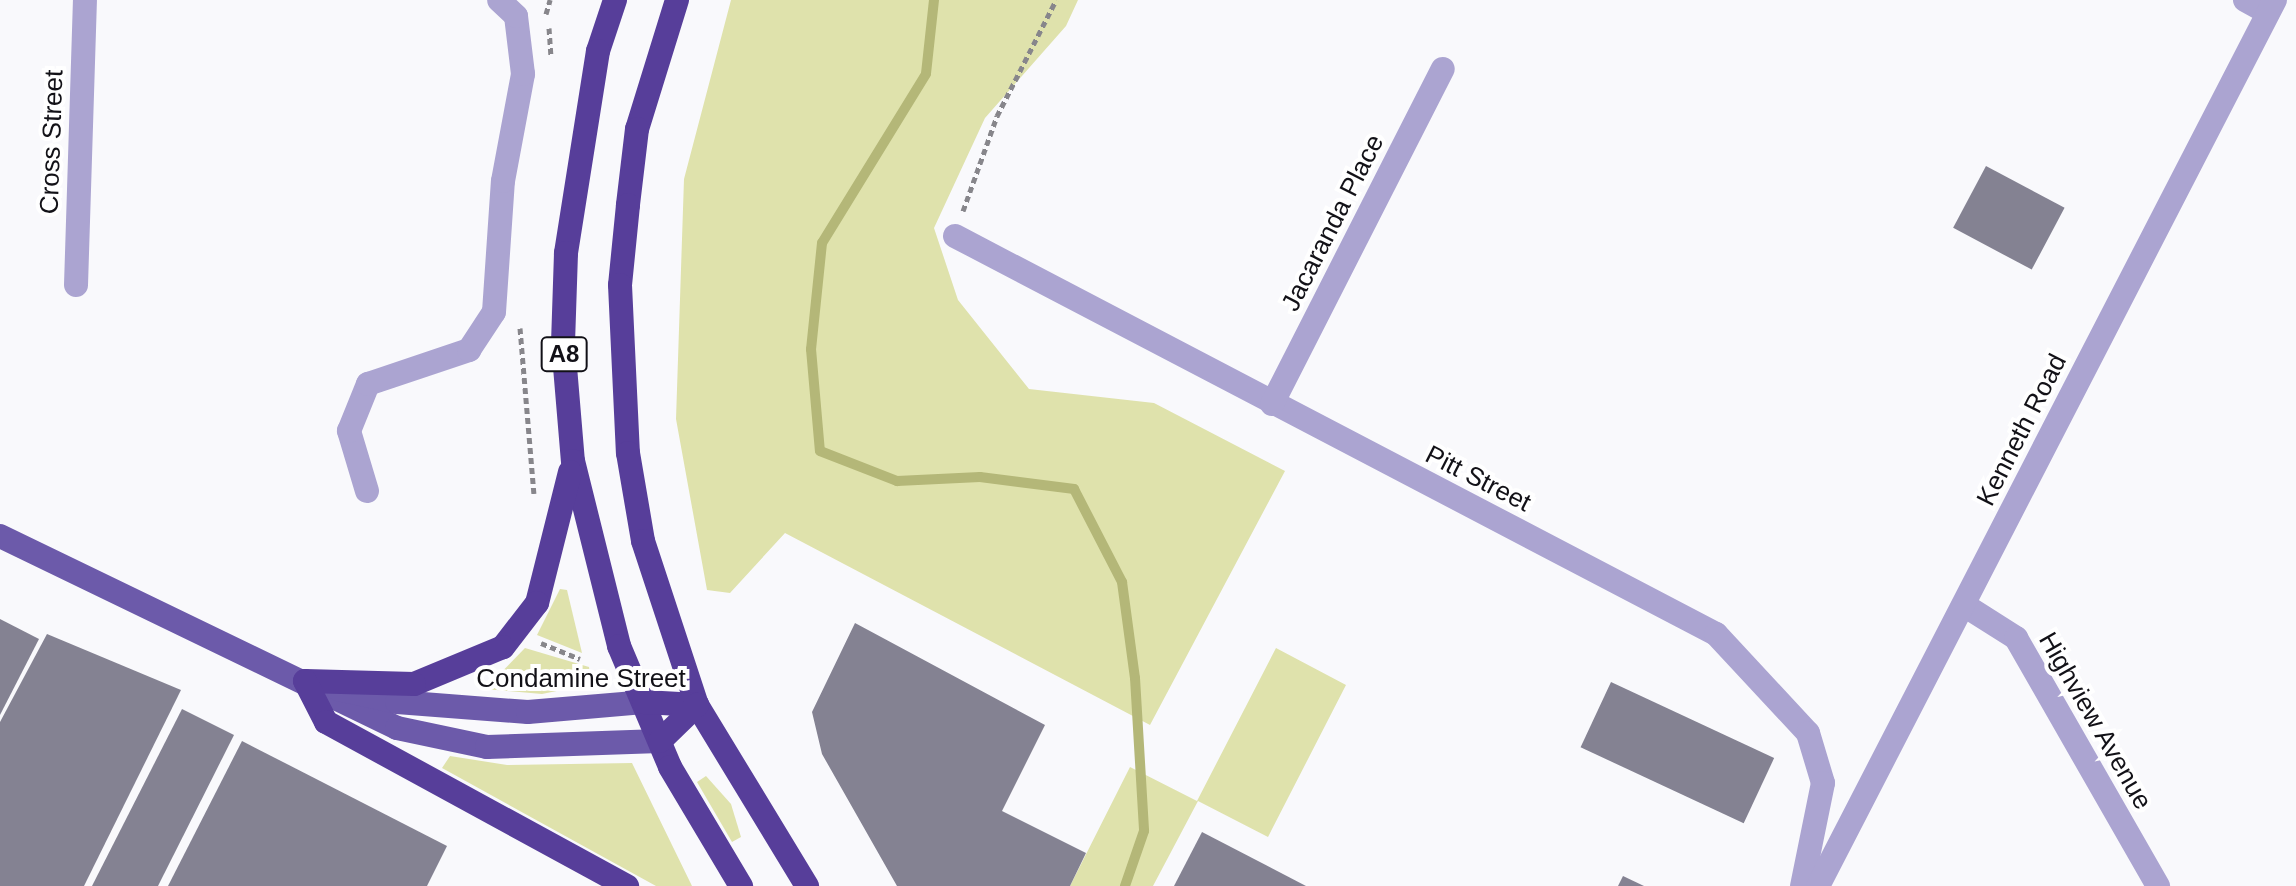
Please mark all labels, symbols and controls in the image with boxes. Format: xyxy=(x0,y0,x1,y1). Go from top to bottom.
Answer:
street label: Cross Street xyxy=(34,69,70,215)
street label: Jacaranda Place xyxy=(1275,130,1391,316)
road number: A8 xyxy=(540,334,588,374)
street label: Kenneth Road xyxy=(1970,349,2074,511)
street label: Pitt Street xyxy=(1420,439,1536,519)
street label: Highview Avenue xyxy=(2031,626,2159,816)
street label: Condamine Street xyxy=(476,663,686,695)

